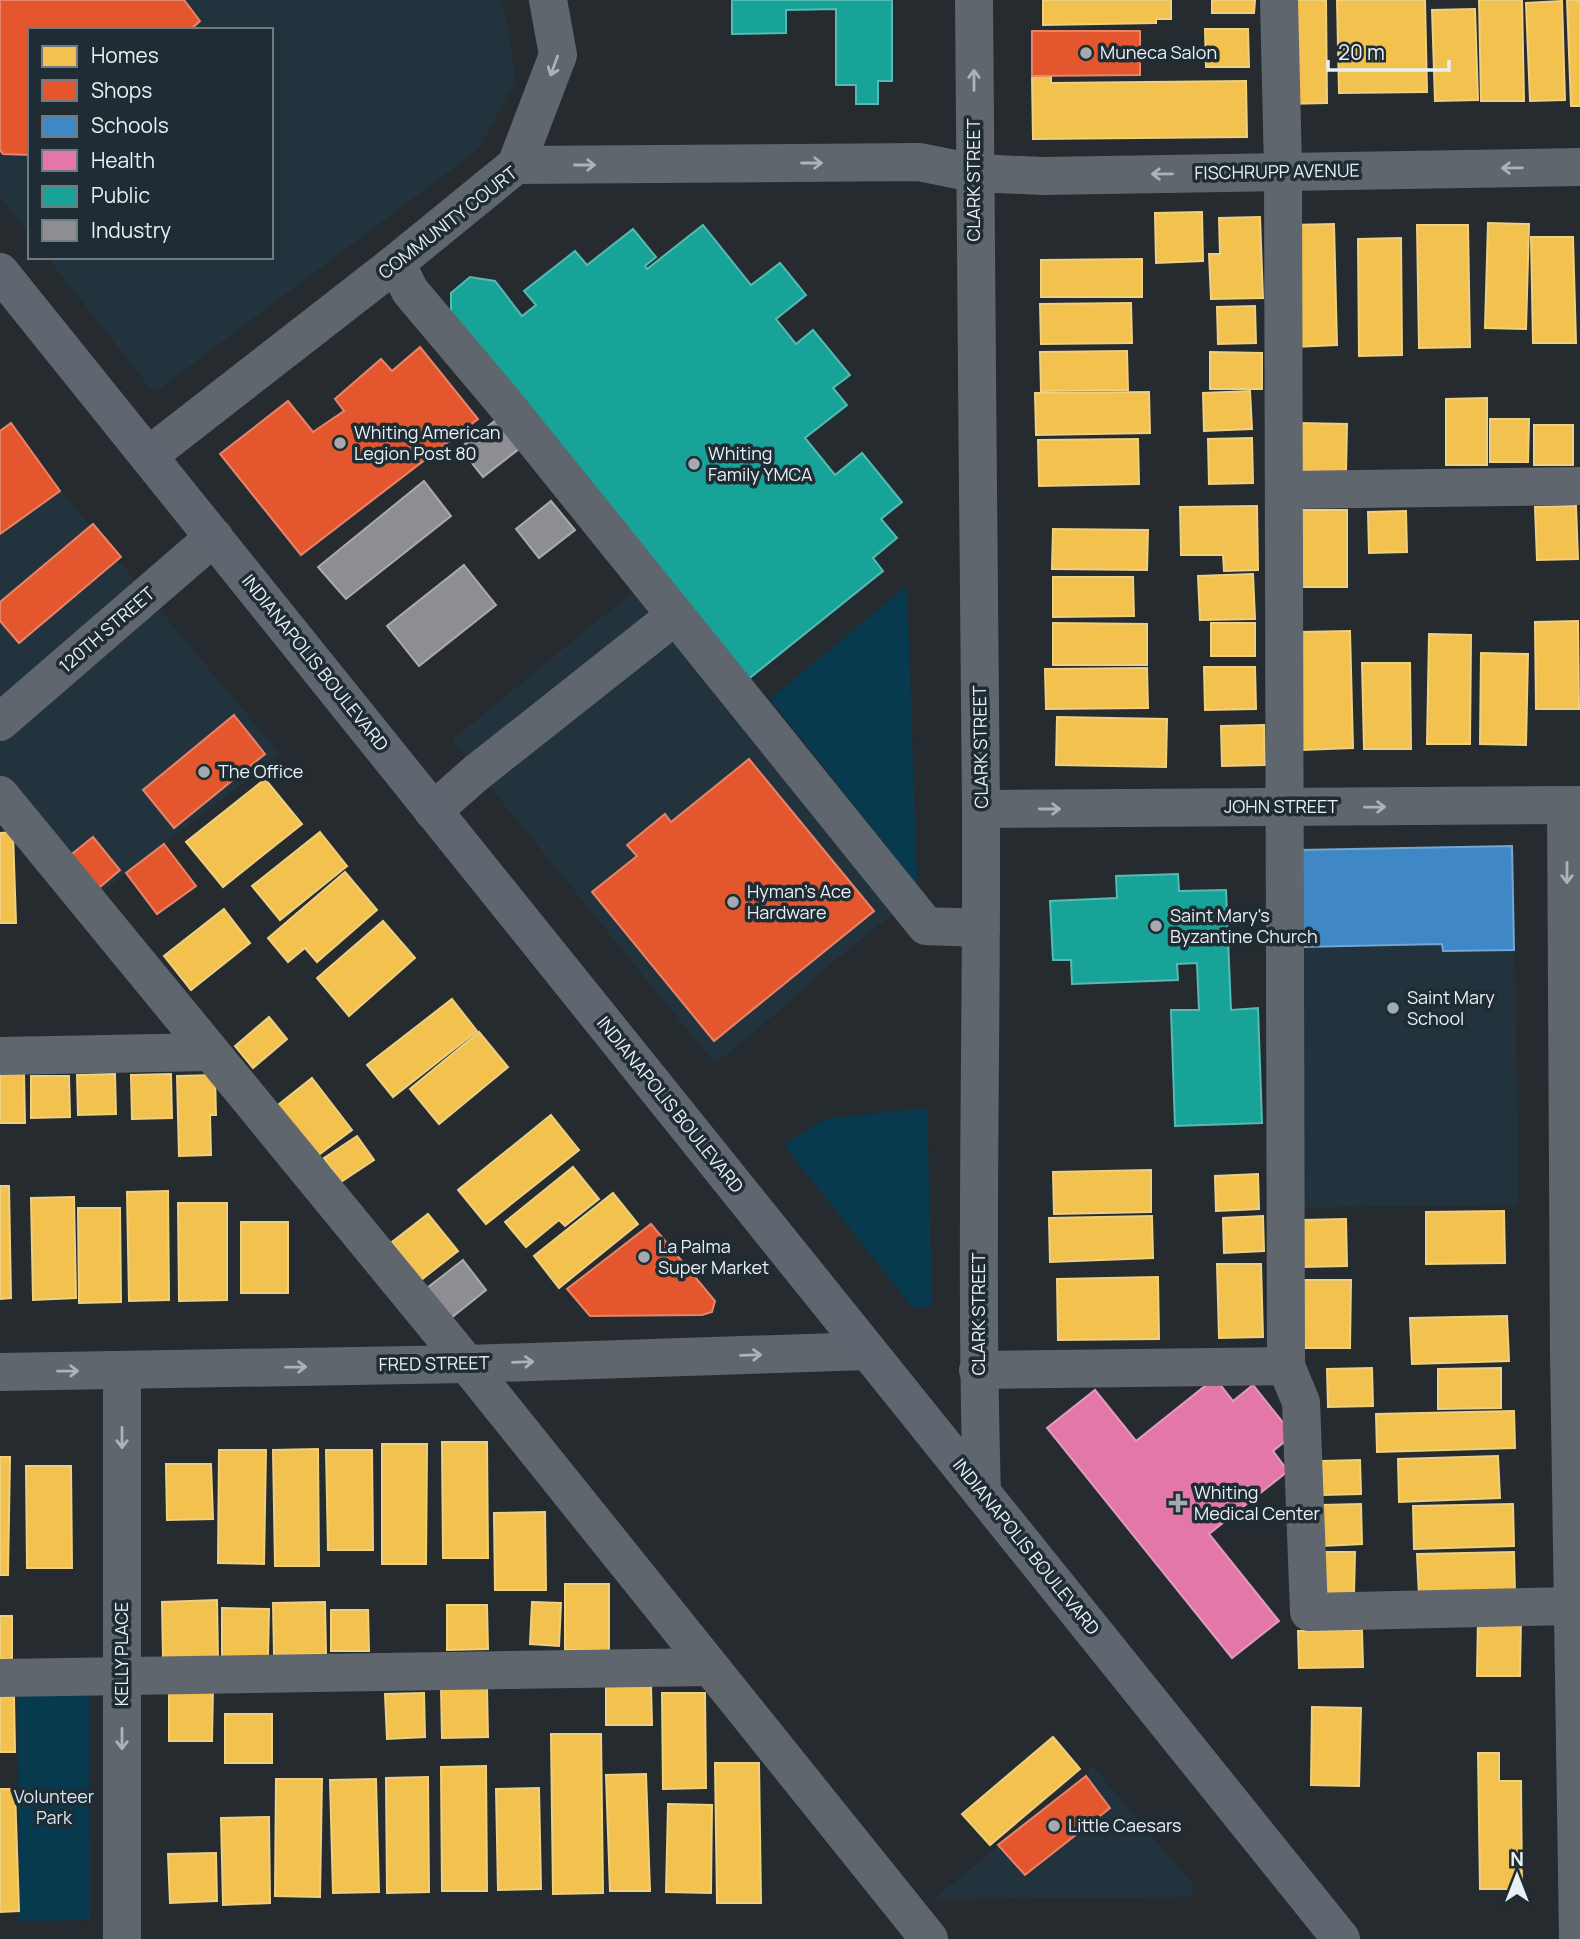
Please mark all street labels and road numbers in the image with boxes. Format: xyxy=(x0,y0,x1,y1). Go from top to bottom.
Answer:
street label: CLARK STREET xyxy=(961,118,985,242)
street label: FISCHRUPP AVENUE xyxy=(1194,158,1360,184)
street label: COMMUNITY COURT xyxy=(373,160,522,284)
street label: INDIANAPOLIS BOULEVARD xyxy=(237,569,394,756)
street label: 120TH STREET xyxy=(53,581,159,677)
street label: CLARK STREET xyxy=(967,685,993,809)
street label: JOHN STREET xyxy=(1224,794,1338,818)
street label: INDIANAPOLIS BOULEVARD xyxy=(592,1011,749,1198)
street label: CLARK STREET xyxy=(966,1252,990,1376)
street label: FRED STREET xyxy=(378,1350,490,1376)
street label: INDIANAPOLIS BOULEVARD xyxy=(948,1453,1105,1640)
street label: KELLY PLACE xyxy=(109,1602,133,1706)

